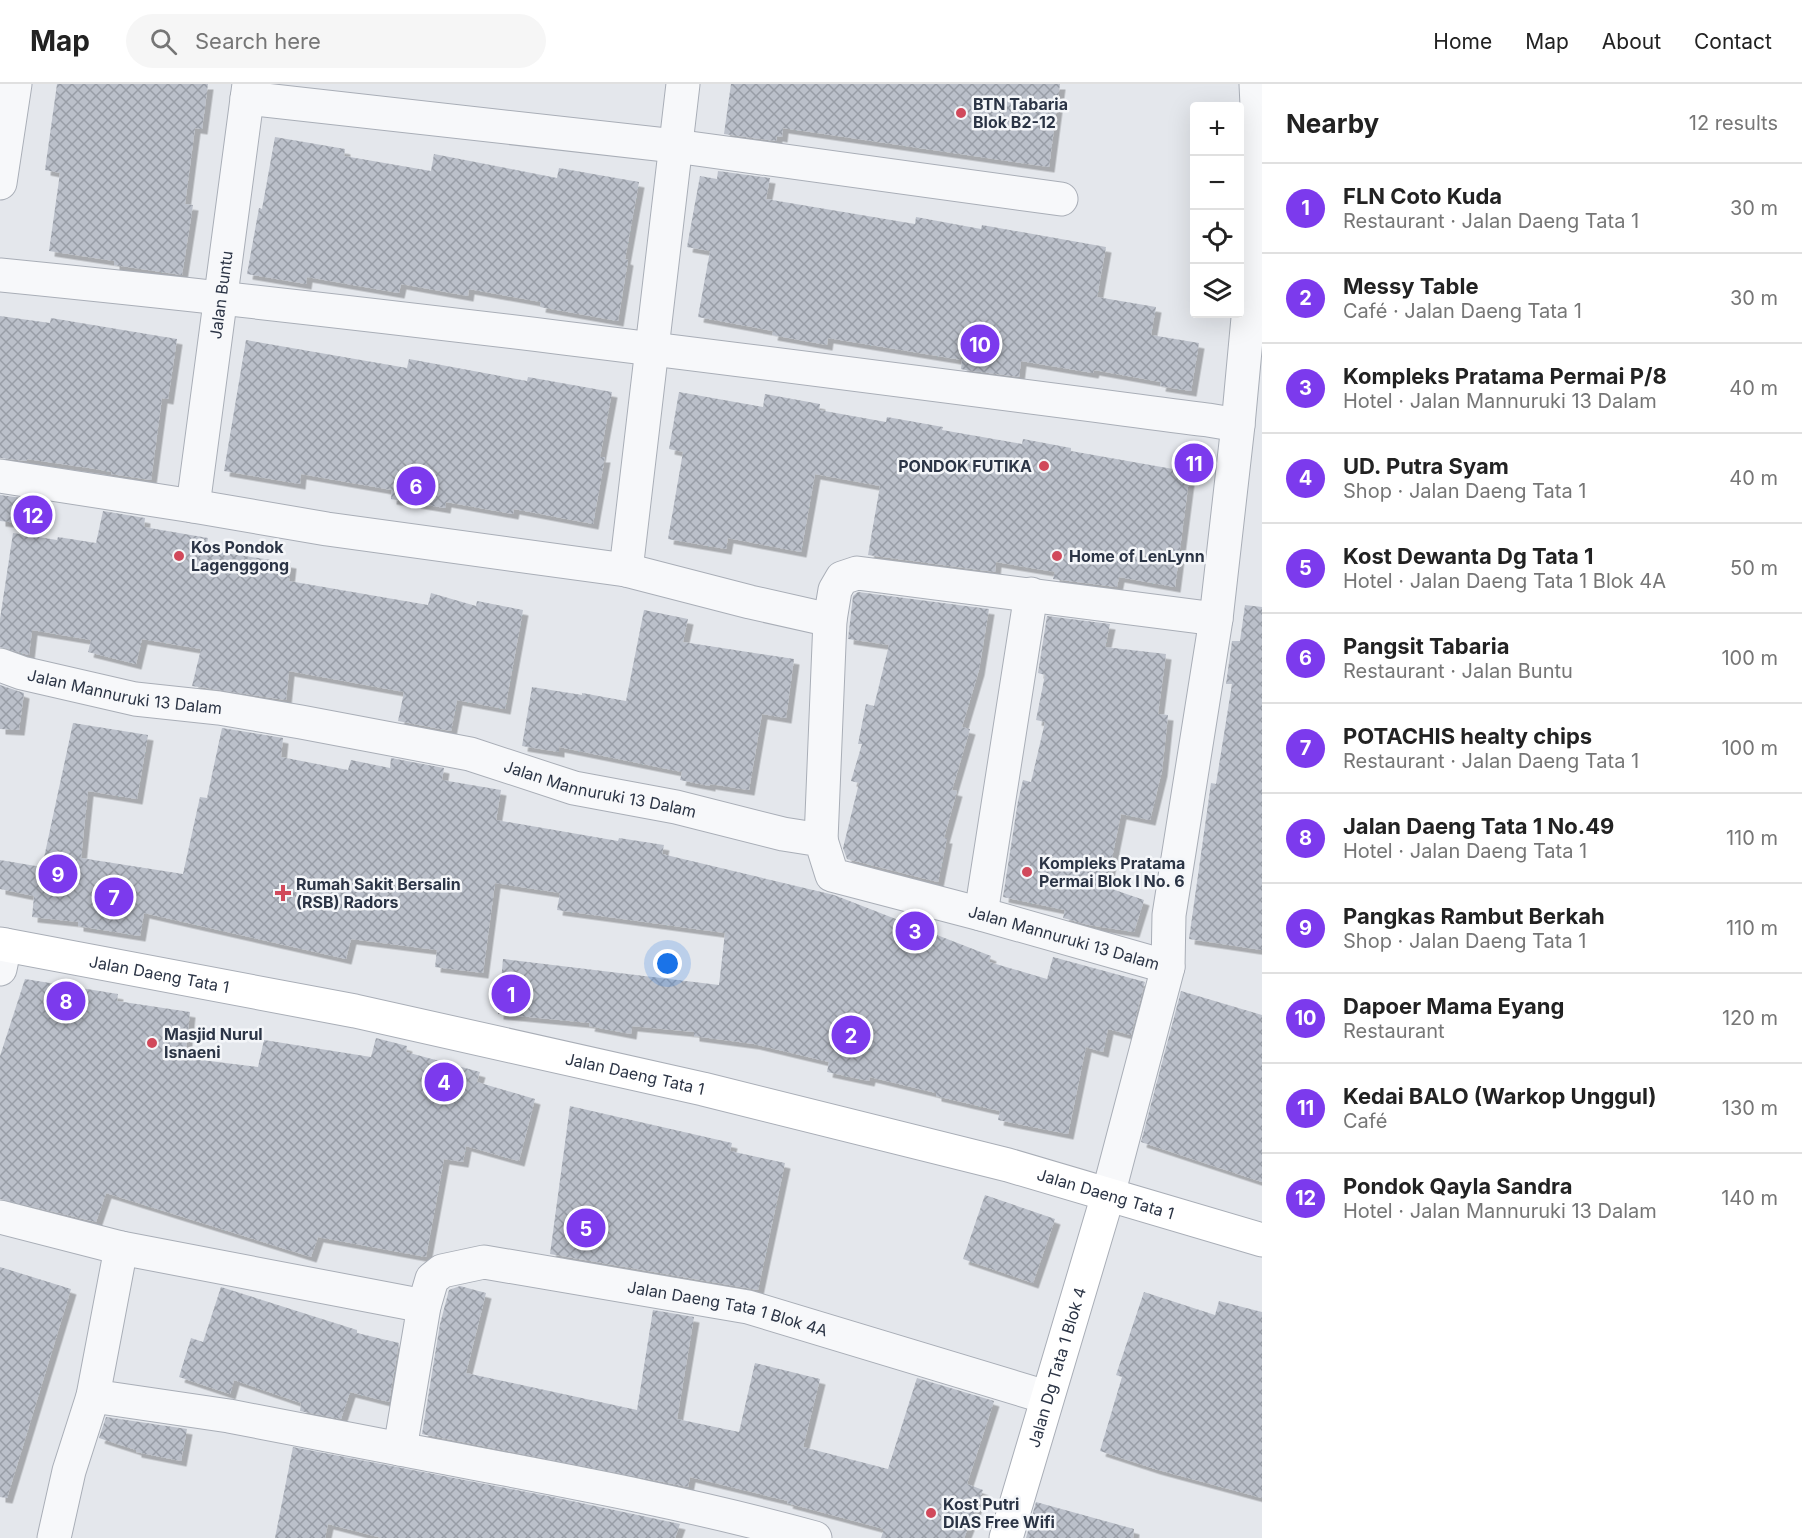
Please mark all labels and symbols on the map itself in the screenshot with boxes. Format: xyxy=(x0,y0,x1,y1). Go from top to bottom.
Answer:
place label: BTN Tabaria Blok B2-12 xyxy=(973,94,1068,132)
marker: BTN Tabaria Blok B2-12 xyxy=(954,106,968,120)
street label: Jalan Buntu xyxy=(205,249,237,340)
pin: 10 xyxy=(960,322,1000,366)
pin: 11 xyxy=(1174,440,1214,485)
place label: PONDOK FUTIKA xyxy=(898,456,1032,476)
marker: PONDOK FUTIKA xyxy=(1037,459,1051,473)
pin: 6 xyxy=(396,464,436,508)
pin: 12 xyxy=(14,492,52,538)
place label: Kos Pondok Lagenggong xyxy=(191,537,289,575)
place label: Home of LenLynn xyxy=(1069,546,1205,566)
marker: Kos Pondok Lagenggong xyxy=(172,549,186,563)
marker: Home of LenLynn xyxy=(1050,549,1064,563)
street label: Jalan Mannuruki 13 Dalam xyxy=(25,665,223,718)
street label: Jalan Mannuruki 13 Dalam xyxy=(501,756,698,822)
pin: 9 xyxy=(38,852,78,896)
place label: Kompleks Pratama Permai Blok I No. 6 xyxy=(1039,853,1185,891)
marker: Kompleks Pratama Permai Blok I No. 6 xyxy=(1020,865,1034,879)
pin: 7 xyxy=(94,874,134,920)
place label: Rumah Sakit Bersalin (RSB) Radors xyxy=(296,874,461,912)
marker: Rumah Sakit Bersalin (RSB) Radors xyxy=(274,884,292,902)
street label: Jalan Mannuruki 13 Dalam xyxy=(966,901,1162,974)
pin: 3 xyxy=(896,908,934,954)
your location xyxy=(653,949,682,978)
street label: Jalan Daeng Tata 1 xyxy=(88,951,231,997)
pin: 1 xyxy=(492,972,530,1016)
pin: 8 xyxy=(46,978,86,1024)
pin: 2 xyxy=(832,1012,870,1058)
place label: Masjid Nurul Isnaeni xyxy=(164,1024,263,1062)
marker: Masjid Nurul Isnaeni xyxy=(145,1036,159,1050)
street label: Jalan Daeng Tata 1 xyxy=(563,1048,706,1099)
pin: 4 xyxy=(424,1060,464,1104)
street label: Jalan Daeng Tata 1 xyxy=(1035,1164,1177,1224)
pin: 5 xyxy=(566,1206,606,1250)
street label: Jalan Daeng Tata 1 Blok 4A xyxy=(626,1277,830,1341)
street label: Jalan Dg Tata 1 Blok 4 xyxy=(1023,1285,1090,1450)
place label: Kost Putri DIAS Free Wifi xyxy=(943,1494,1055,1532)
marker: Kost Putri DIAS Free Wifi xyxy=(924,1506,938,1520)

